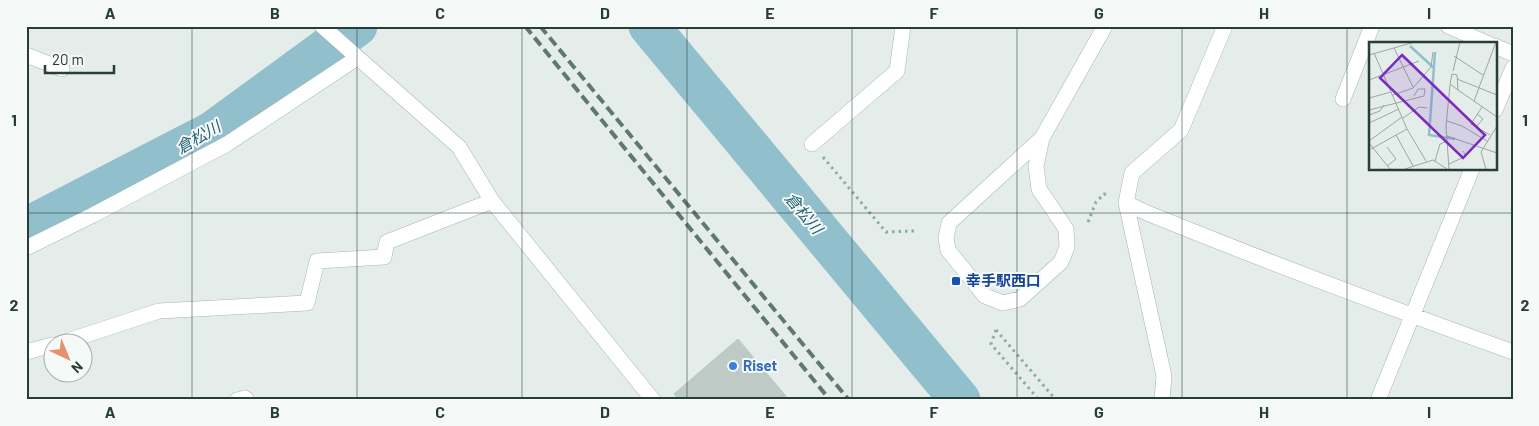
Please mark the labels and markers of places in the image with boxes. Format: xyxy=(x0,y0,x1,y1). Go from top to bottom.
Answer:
place label: 幸手駅西口 xyxy=(966,271,1041,289)
marker: 幸手駅西口 xyxy=(950,275,962,287)
place label: Riset xyxy=(743,356,778,374)
marker: Riset xyxy=(727,360,739,372)

